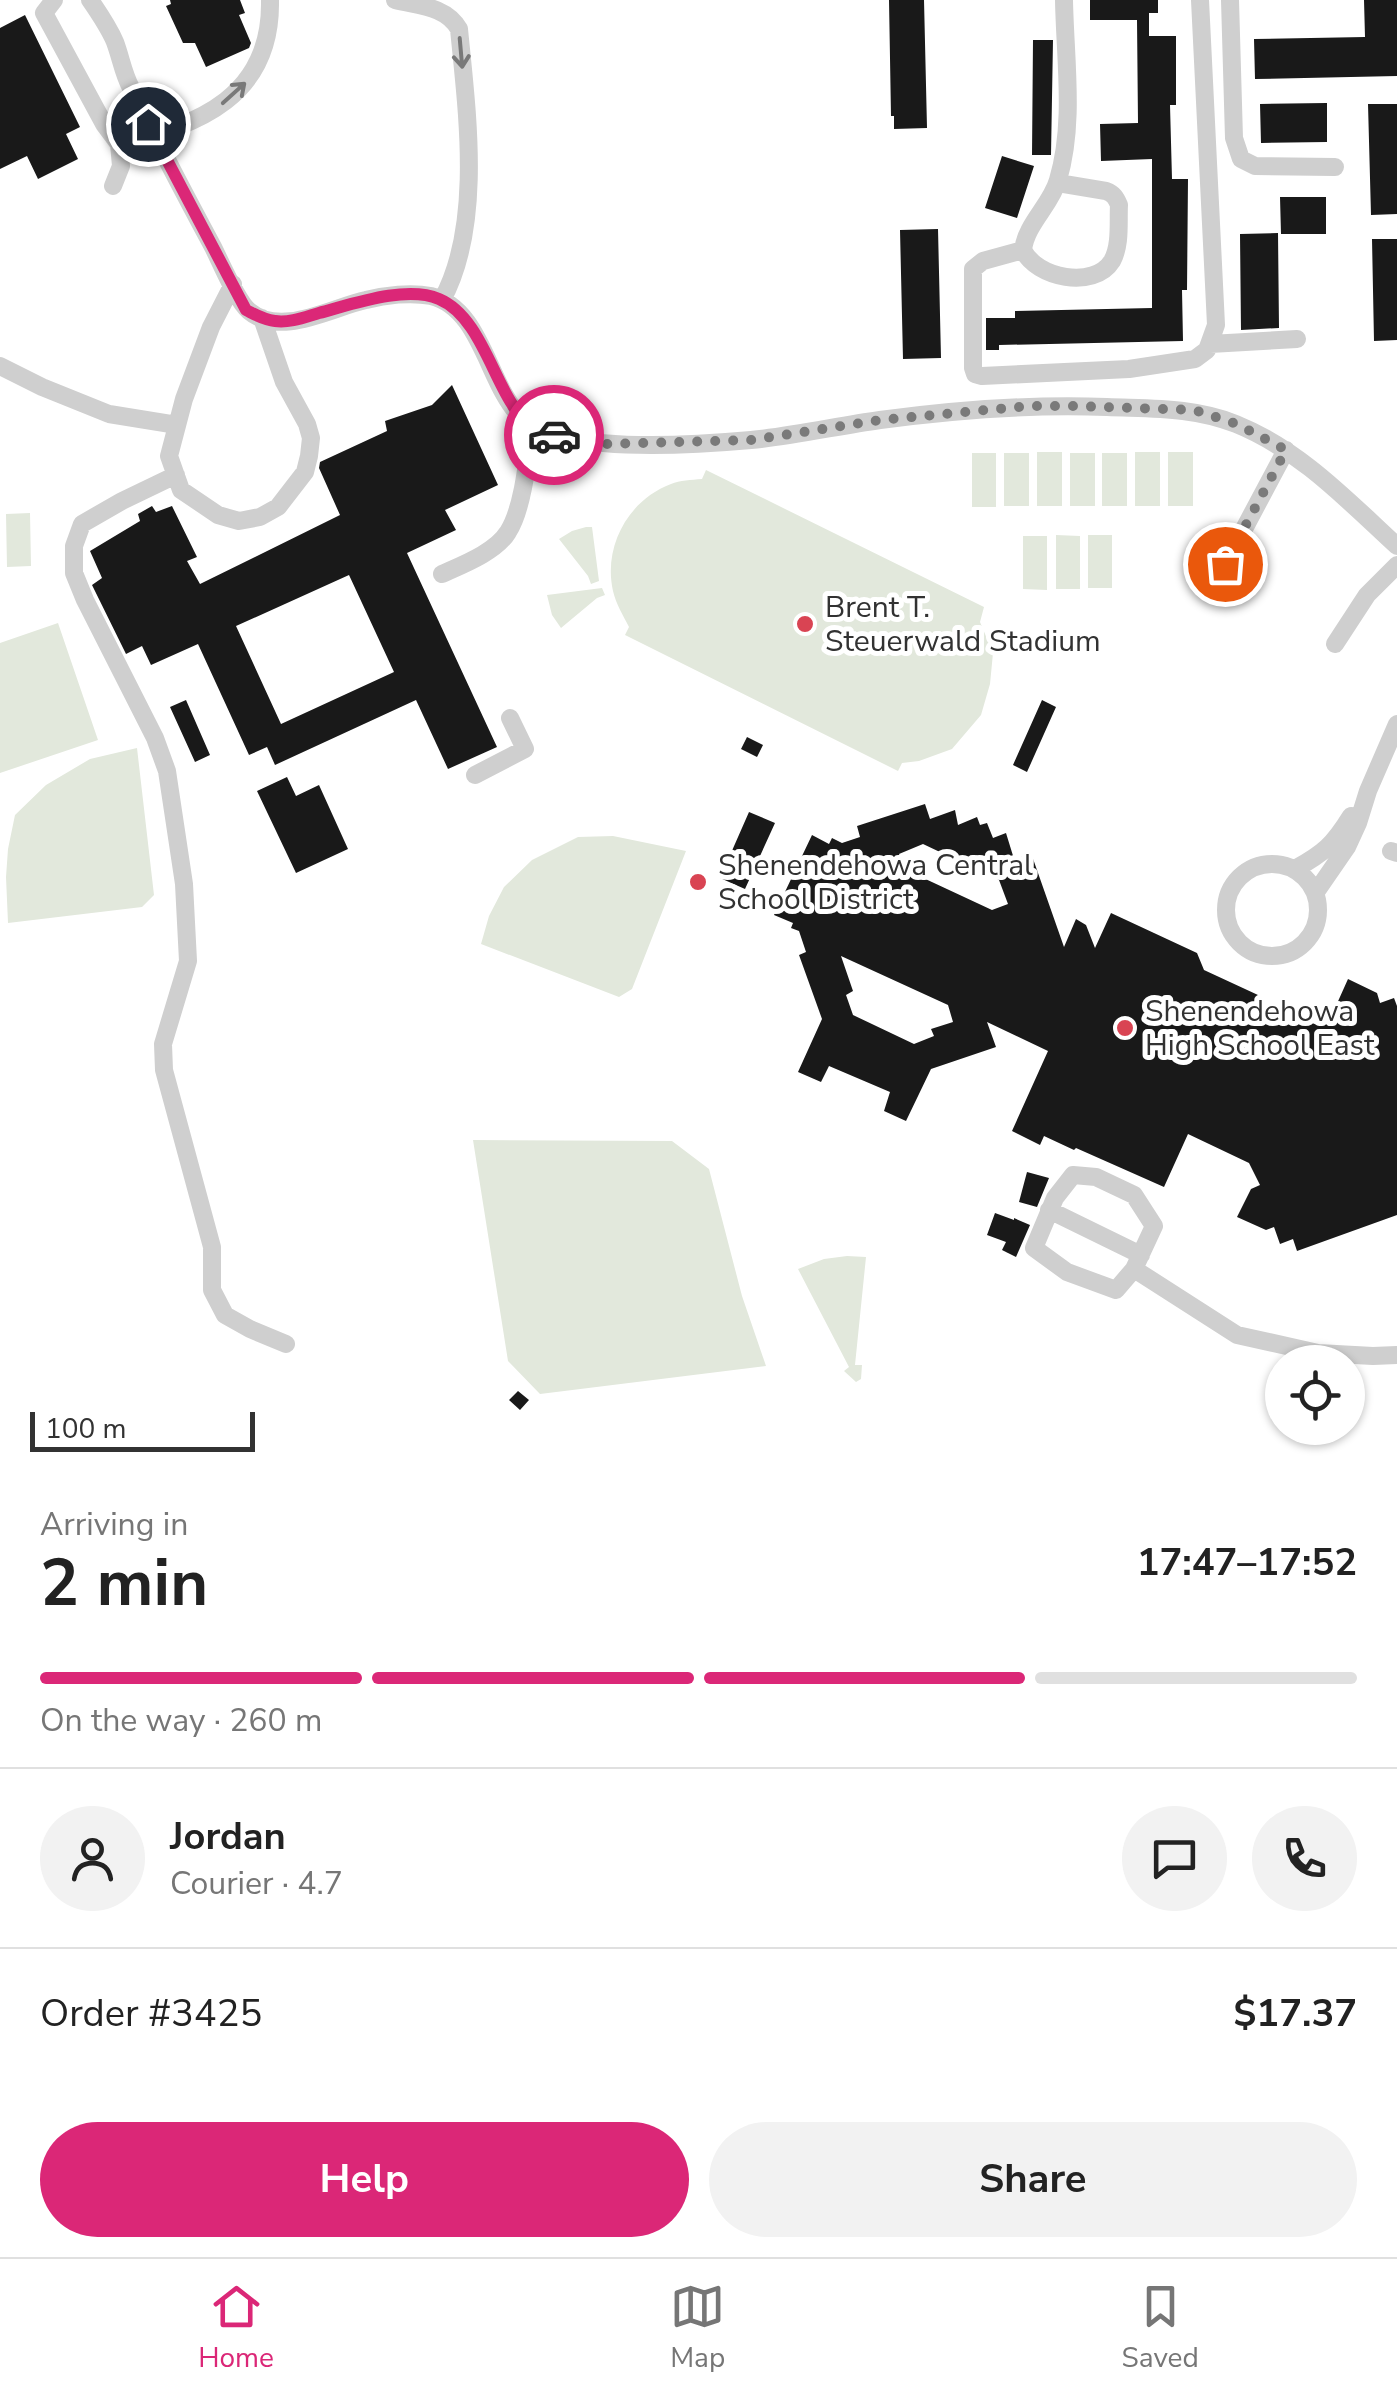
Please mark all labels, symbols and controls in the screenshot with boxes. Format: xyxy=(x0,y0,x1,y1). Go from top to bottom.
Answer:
one-way arrow xyxy=(452,36,471,68)
one-way arrow xyxy=(221,81,246,104)
pin xyxy=(106,82,191,167)
icon: home xyxy=(121,97,176,152)
courier xyxy=(504,385,604,485)
icon: car xyxy=(527,408,582,463)
pin xyxy=(1183,522,1268,607)
icon: bag xyxy=(1198,537,1253,592)
place label: Brent T. Steuerwald Stadium xyxy=(825,587,1101,662)
marker: Brent T. Steuerwald Stadium xyxy=(794,613,816,635)
place label: Shenendehowa Central School District xyxy=(718,845,1033,920)
marker: Shenendehowa Central School District xyxy=(687,871,709,893)
place label: Shenendehowa High School East xyxy=(1145,991,1375,1066)
marker: Shenendehowa High School East xyxy=(1114,1017,1136,1039)
map controls xyxy=(1265,1345,1365,1445)
button: locate xyxy=(1265,1345,1365,1445)
scale bar xyxy=(30,1407,255,1452)
text: 100 m xyxy=(45,1410,127,1448)
text: Arriving in xyxy=(40,1503,188,1546)
text: 17:47–17:52 xyxy=(1137,1537,1357,1588)
text: 2 min xyxy=(40,1539,208,1628)
text: On the way · 260 m xyxy=(40,1699,322,1742)
button: person xyxy=(40,1806,145,1911)
button: chat xyxy=(1122,1806,1227,1911)
button: phone xyxy=(1252,1806,1357,1911)
text: Jordan xyxy=(170,1811,286,1862)
text: Courier · 4.7 xyxy=(170,1862,343,1905)
text: Order #3425 xyxy=(40,1988,262,2039)
text: $17.37 xyxy=(1234,1988,1357,2039)
button: Help xyxy=(40,2122,689,2237)
button: Share xyxy=(709,2122,1357,2237)
tab: Home xyxy=(198,2279,274,2377)
tab: Map xyxy=(670,2279,725,2377)
tab: Saved xyxy=(1121,2279,1199,2377)

